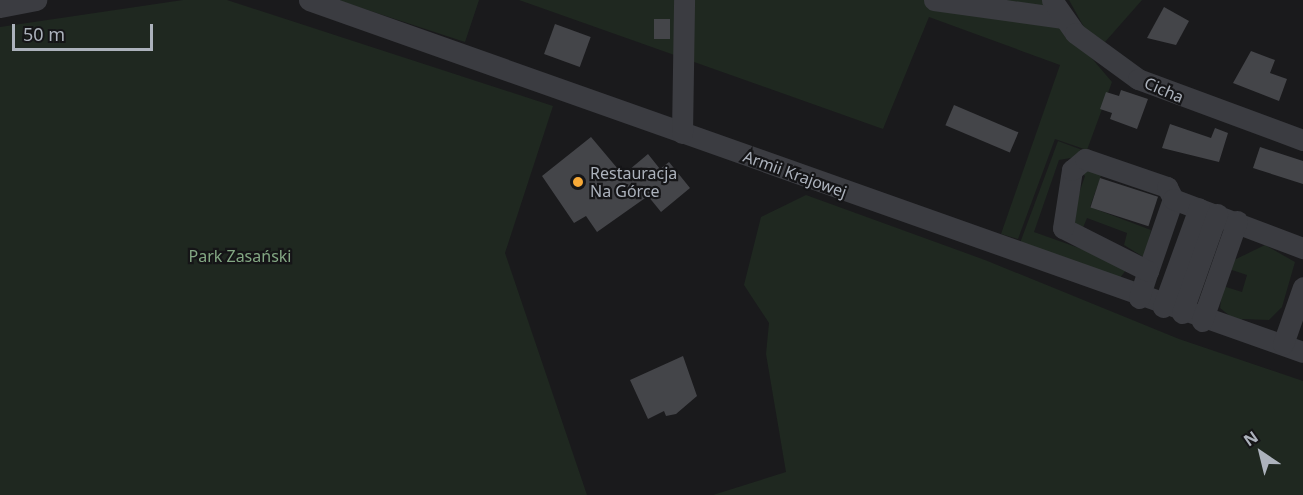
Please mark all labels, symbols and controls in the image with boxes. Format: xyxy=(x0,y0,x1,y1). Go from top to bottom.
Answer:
scale bar xyxy=(15,12,156,50)
text: 50 m xyxy=(23,22,65,46)
street label: Cicha xyxy=(1141,73,1187,107)
street label: Armii Krajowej xyxy=(741,146,849,202)
place label: Restauracja Na Górce xyxy=(590,163,677,201)
marker: Restauracja Na Górce xyxy=(571,175,585,189)
park label: Park Zasański xyxy=(189,246,291,266)
north arrow xyxy=(1231,423,1291,483)
text: N xyxy=(1239,426,1262,451)

